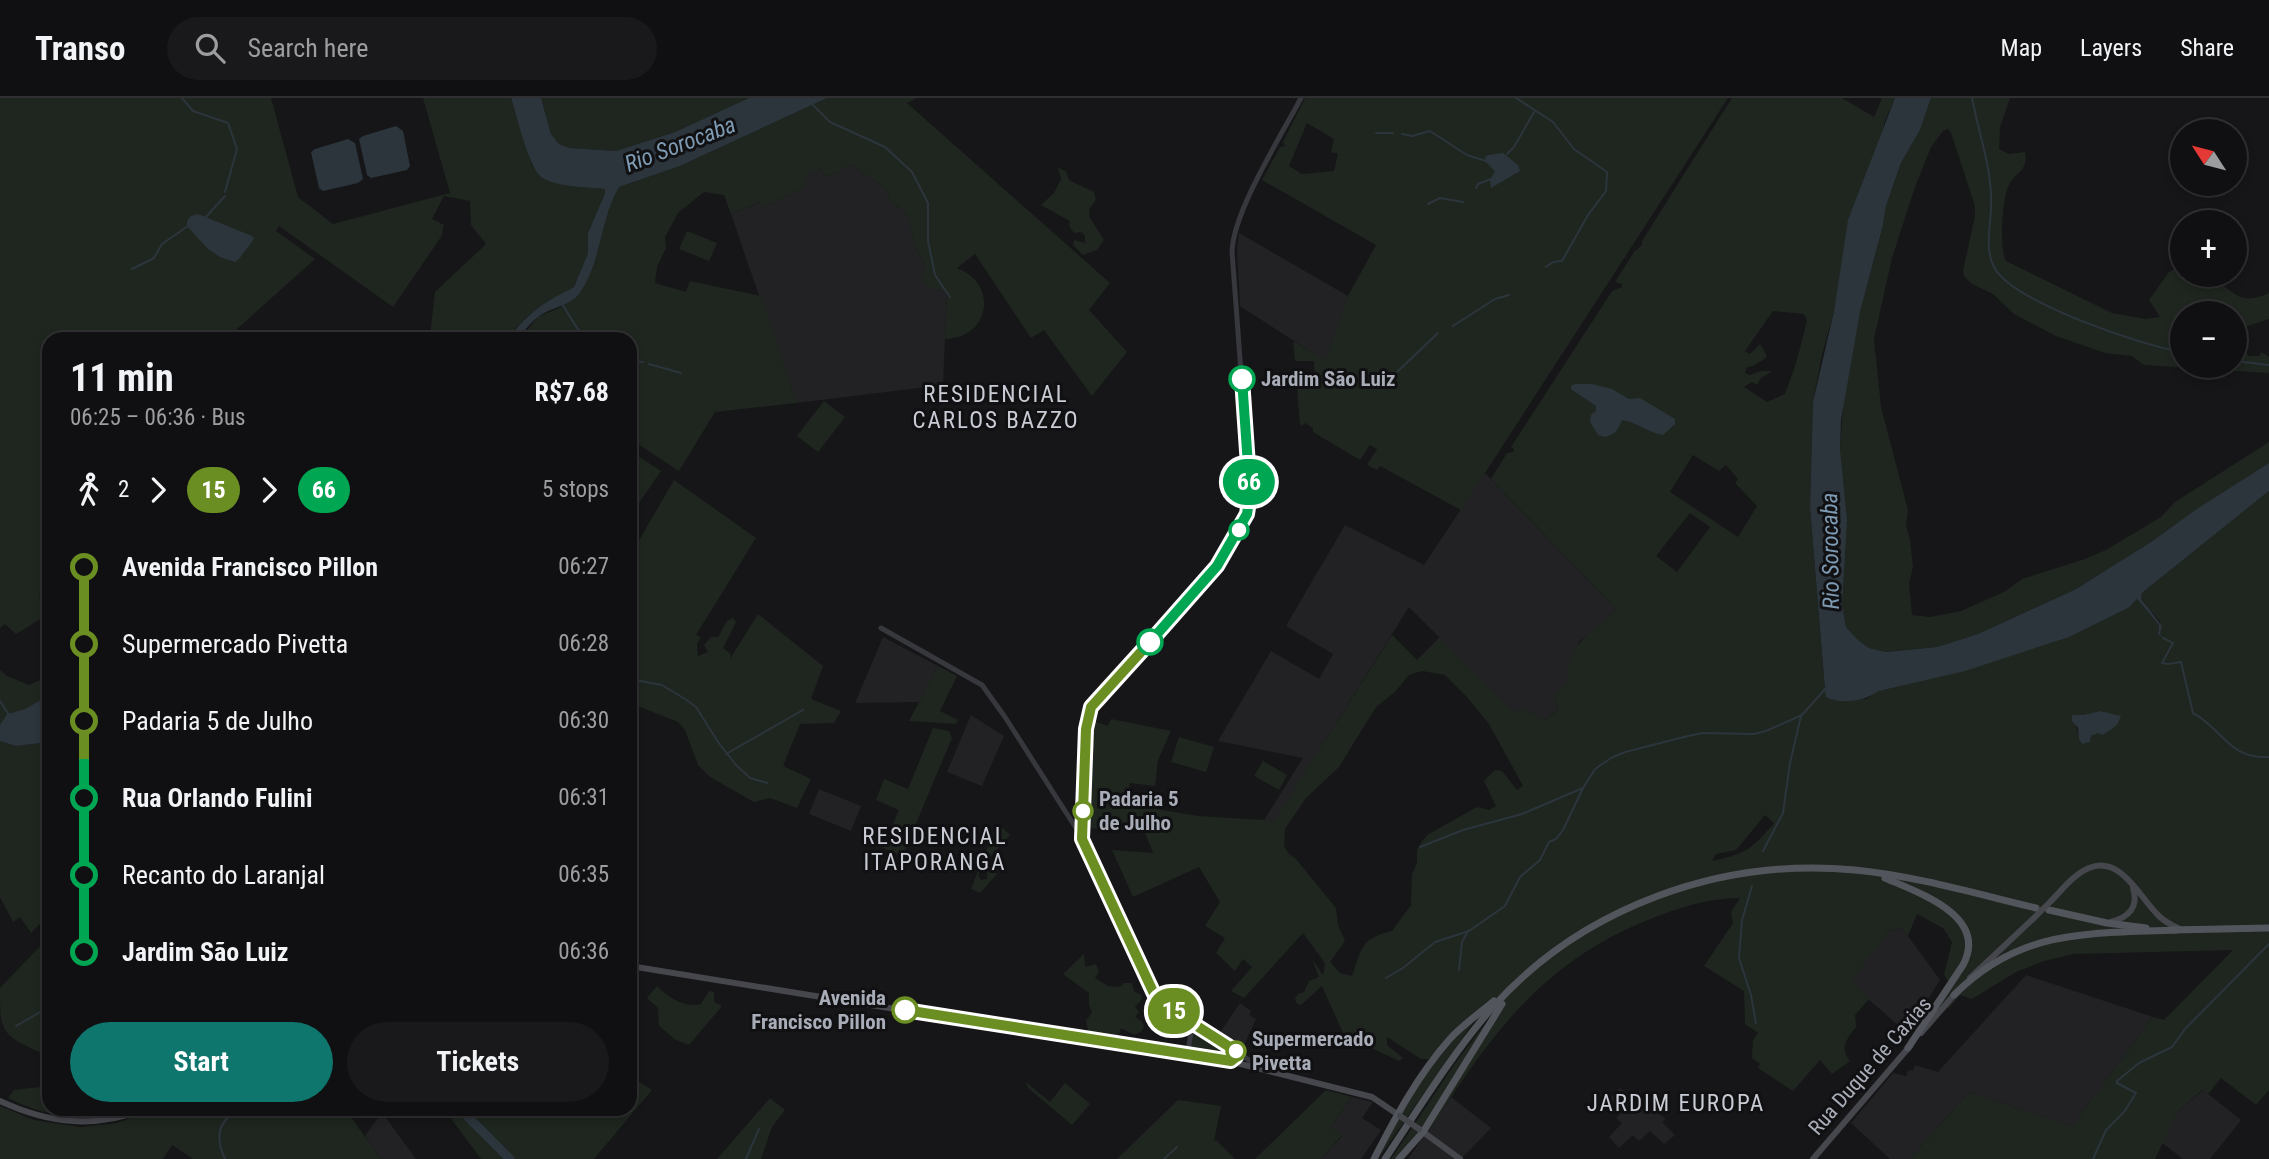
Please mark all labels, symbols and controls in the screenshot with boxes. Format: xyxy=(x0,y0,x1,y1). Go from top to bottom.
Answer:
search box xyxy=(167,17,657,80)
text: Transo xyxy=(35,29,125,68)
icon: search xyxy=(191,29,229,67)
text: Search here xyxy=(247,33,368,63)
text: Map xyxy=(2001,34,2042,62)
text: Layers xyxy=(2080,34,2142,62)
text: Share xyxy=(2180,34,2234,62)
water label: Rio Sorocaba xyxy=(621,111,739,178)
north arrow xyxy=(2170,119,2247,196)
map controls xyxy=(2170,119,2247,378)
button: + xyxy=(2170,210,2247,287)
button: − xyxy=(2170,301,2247,378)
text: 11 min xyxy=(70,356,174,400)
marker: Jardim São Luiz xyxy=(1229,366,1255,392)
place label: Jardim São Luiz xyxy=(1261,367,1396,391)
text: R$7.68 xyxy=(535,377,609,407)
district label: RESIDENCIAL CARLOS BAZZO xyxy=(912,381,1080,434)
text: 06:25 – 06:36 · Bus xyxy=(70,404,246,431)
line badge: 66 xyxy=(1218,459,1280,505)
text: 66 xyxy=(1237,468,1261,496)
icon: walk xyxy=(70,471,108,509)
icon: forward xyxy=(139,471,177,509)
icon: forward xyxy=(250,471,288,509)
text: 2 xyxy=(118,476,129,503)
text: 15 xyxy=(201,476,226,504)
text: 66 xyxy=(312,476,336,504)
text: 5 stops xyxy=(542,476,609,503)
water label: Rio Sorocaba xyxy=(1816,492,1845,610)
unlabelled marker xyxy=(1229,520,1249,540)
text: Avenida Francisco Pillon xyxy=(122,552,378,582)
text: 06:27 xyxy=(558,553,609,580)
text: Supermercado Pivetta xyxy=(122,629,348,659)
unlabelled marker xyxy=(1137,629,1163,655)
text: 06:28 xyxy=(558,630,609,657)
text: Padaria 5 de Julho xyxy=(122,706,313,736)
text: 06:30 xyxy=(558,707,609,734)
text: Rua Orlando Fulini xyxy=(122,783,312,813)
text: 06:31 xyxy=(558,784,609,811)
place label: Padaria 5 de Julho xyxy=(1099,787,1179,835)
marker: Padaria 5 de Julho xyxy=(1073,801,1093,821)
district label: RESIDENCIAL ITAPORANGA xyxy=(862,823,1008,876)
text: Recanto do Laranjal xyxy=(122,860,325,890)
text: 06:35 xyxy=(558,861,609,888)
text: Jardim São Luiz xyxy=(122,937,289,967)
text: 06:36 xyxy=(558,938,609,965)
place label: Avenida Francisco Pillon xyxy=(751,986,886,1034)
line badge: 15 xyxy=(1142,988,1206,1034)
street label: Rua Duque de Caxias xyxy=(1804,992,1936,1140)
marker: Avenida Francisco Pillon xyxy=(892,997,918,1023)
text: 15 xyxy=(1162,997,1186,1025)
button: Start xyxy=(70,1022,333,1102)
button: Tickets xyxy=(347,1022,609,1102)
place label: Supermercado Pivetta xyxy=(1252,1027,1374,1075)
marker: Supermercado Pivetta xyxy=(1226,1041,1246,1061)
district label: JARDIM EUROPA xyxy=(1587,1090,1765,1117)

